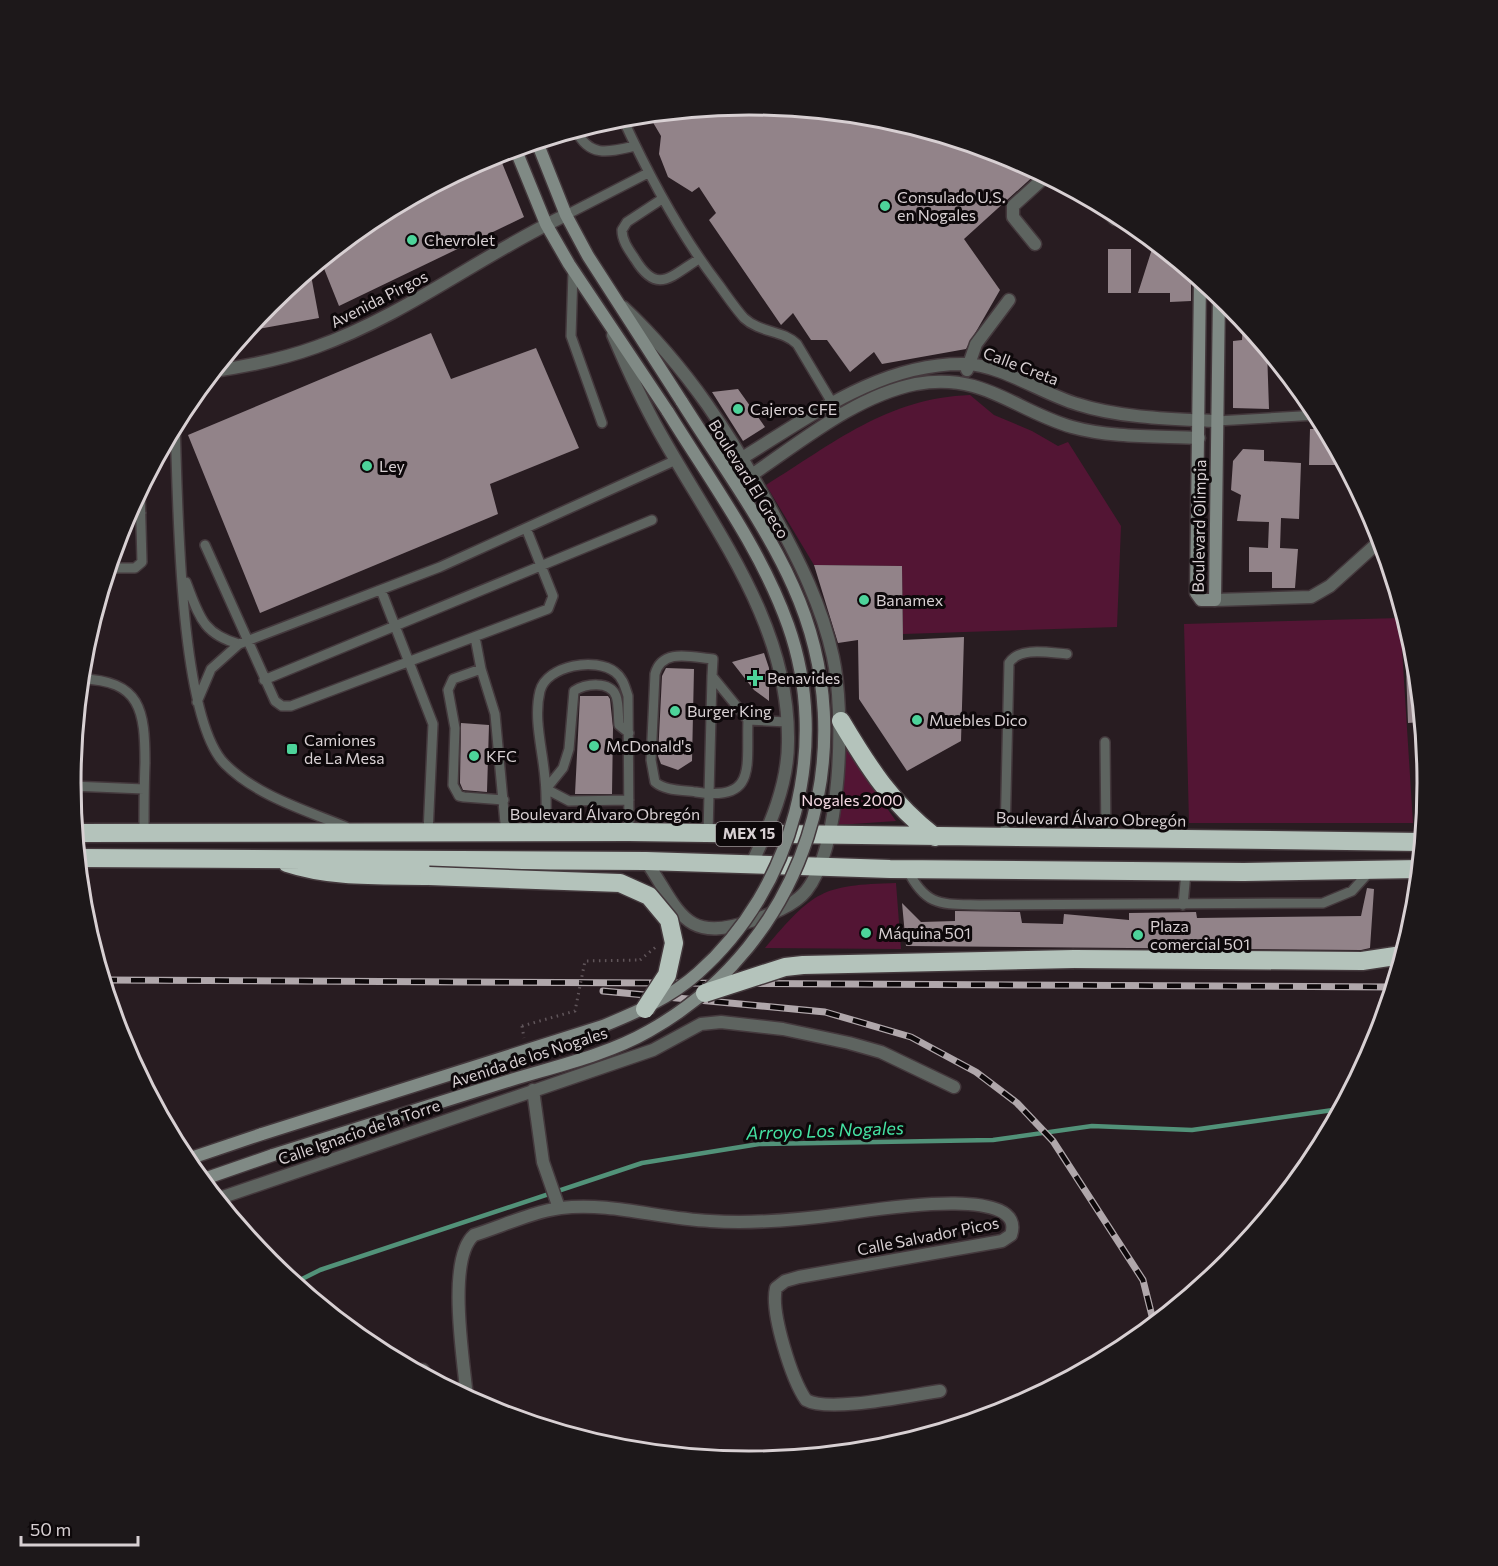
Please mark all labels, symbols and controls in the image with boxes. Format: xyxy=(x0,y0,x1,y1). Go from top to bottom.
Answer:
place label: Consulado U.S. en Nogales xyxy=(897,187,1006,224)
marker: Consulado U.S. en Nogales xyxy=(878,199,892,213)
place label: Chevrolet xyxy=(424,230,496,249)
marker: Chevrolet xyxy=(405,233,419,247)
street label: Avenida Pirgos xyxy=(327,266,431,331)
street label: Calle Creta xyxy=(981,342,1062,389)
place label: Cajeros CFE xyxy=(750,399,837,418)
marker: Cajeros CFE xyxy=(731,402,745,416)
street label: Boulevard El Greco xyxy=(705,416,794,542)
place label: Ley xyxy=(379,456,405,475)
marker: Ley xyxy=(360,459,374,473)
street label: Boulevard Olimpia xyxy=(1188,459,1209,593)
place label: Banamex xyxy=(876,590,944,609)
marker: Banamex xyxy=(857,593,871,607)
place label: Benavides xyxy=(767,668,840,687)
marker: Benavides xyxy=(748,671,762,685)
place label: Burger King xyxy=(687,701,772,720)
marker: Burger King xyxy=(668,704,682,718)
place label: Muebles Dico xyxy=(929,710,1027,729)
marker: Muebles Dico xyxy=(910,713,924,727)
place label: Camiones de La Mesa xyxy=(304,730,385,767)
place label: McDonald's xyxy=(606,736,692,755)
marker: McDonald's xyxy=(587,739,601,753)
marker: Camiones de La Mesa xyxy=(285,742,299,756)
place label: KFC xyxy=(486,746,517,765)
marker: KFC xyxy=(467,749,481,763)
park label: Nogales 2000 xyxy=(801,790,903,809)
street label: Boulevard Álvaro Obregón xyxy=(510,804,700,823)
street label: Boulevard Álvaro Obregón xyxy=(996,807,1186,830)
road number: MEX 15 xyxy=(716,822,782,846)
place label: Plaza comercial 501 xyxy=(1150,916,1250,953)
place label: Máquina 501 xyxy=(878,923,971,942)
marker: Máquina 501 xyxy=(859,926,873,940)
marker: Plaza comercial 501 xyxy=(1131,928,1145,942)
street label: Avenida de los Nogales xyxy=(448,1022,610,1091)
street label: Calle Ignacio de la Torre xyxy=(275,1095,442,1168)
water label: Arroyo Los Nogales xyxy=(745,1116,904,1144)
street label: Calle Salvador Picos xyxy=(855,1212,1000,1259)
scale bar xyxy=(21,1509,138,1547)
text: 50 m xyxy=(30,1518,71,1540)

